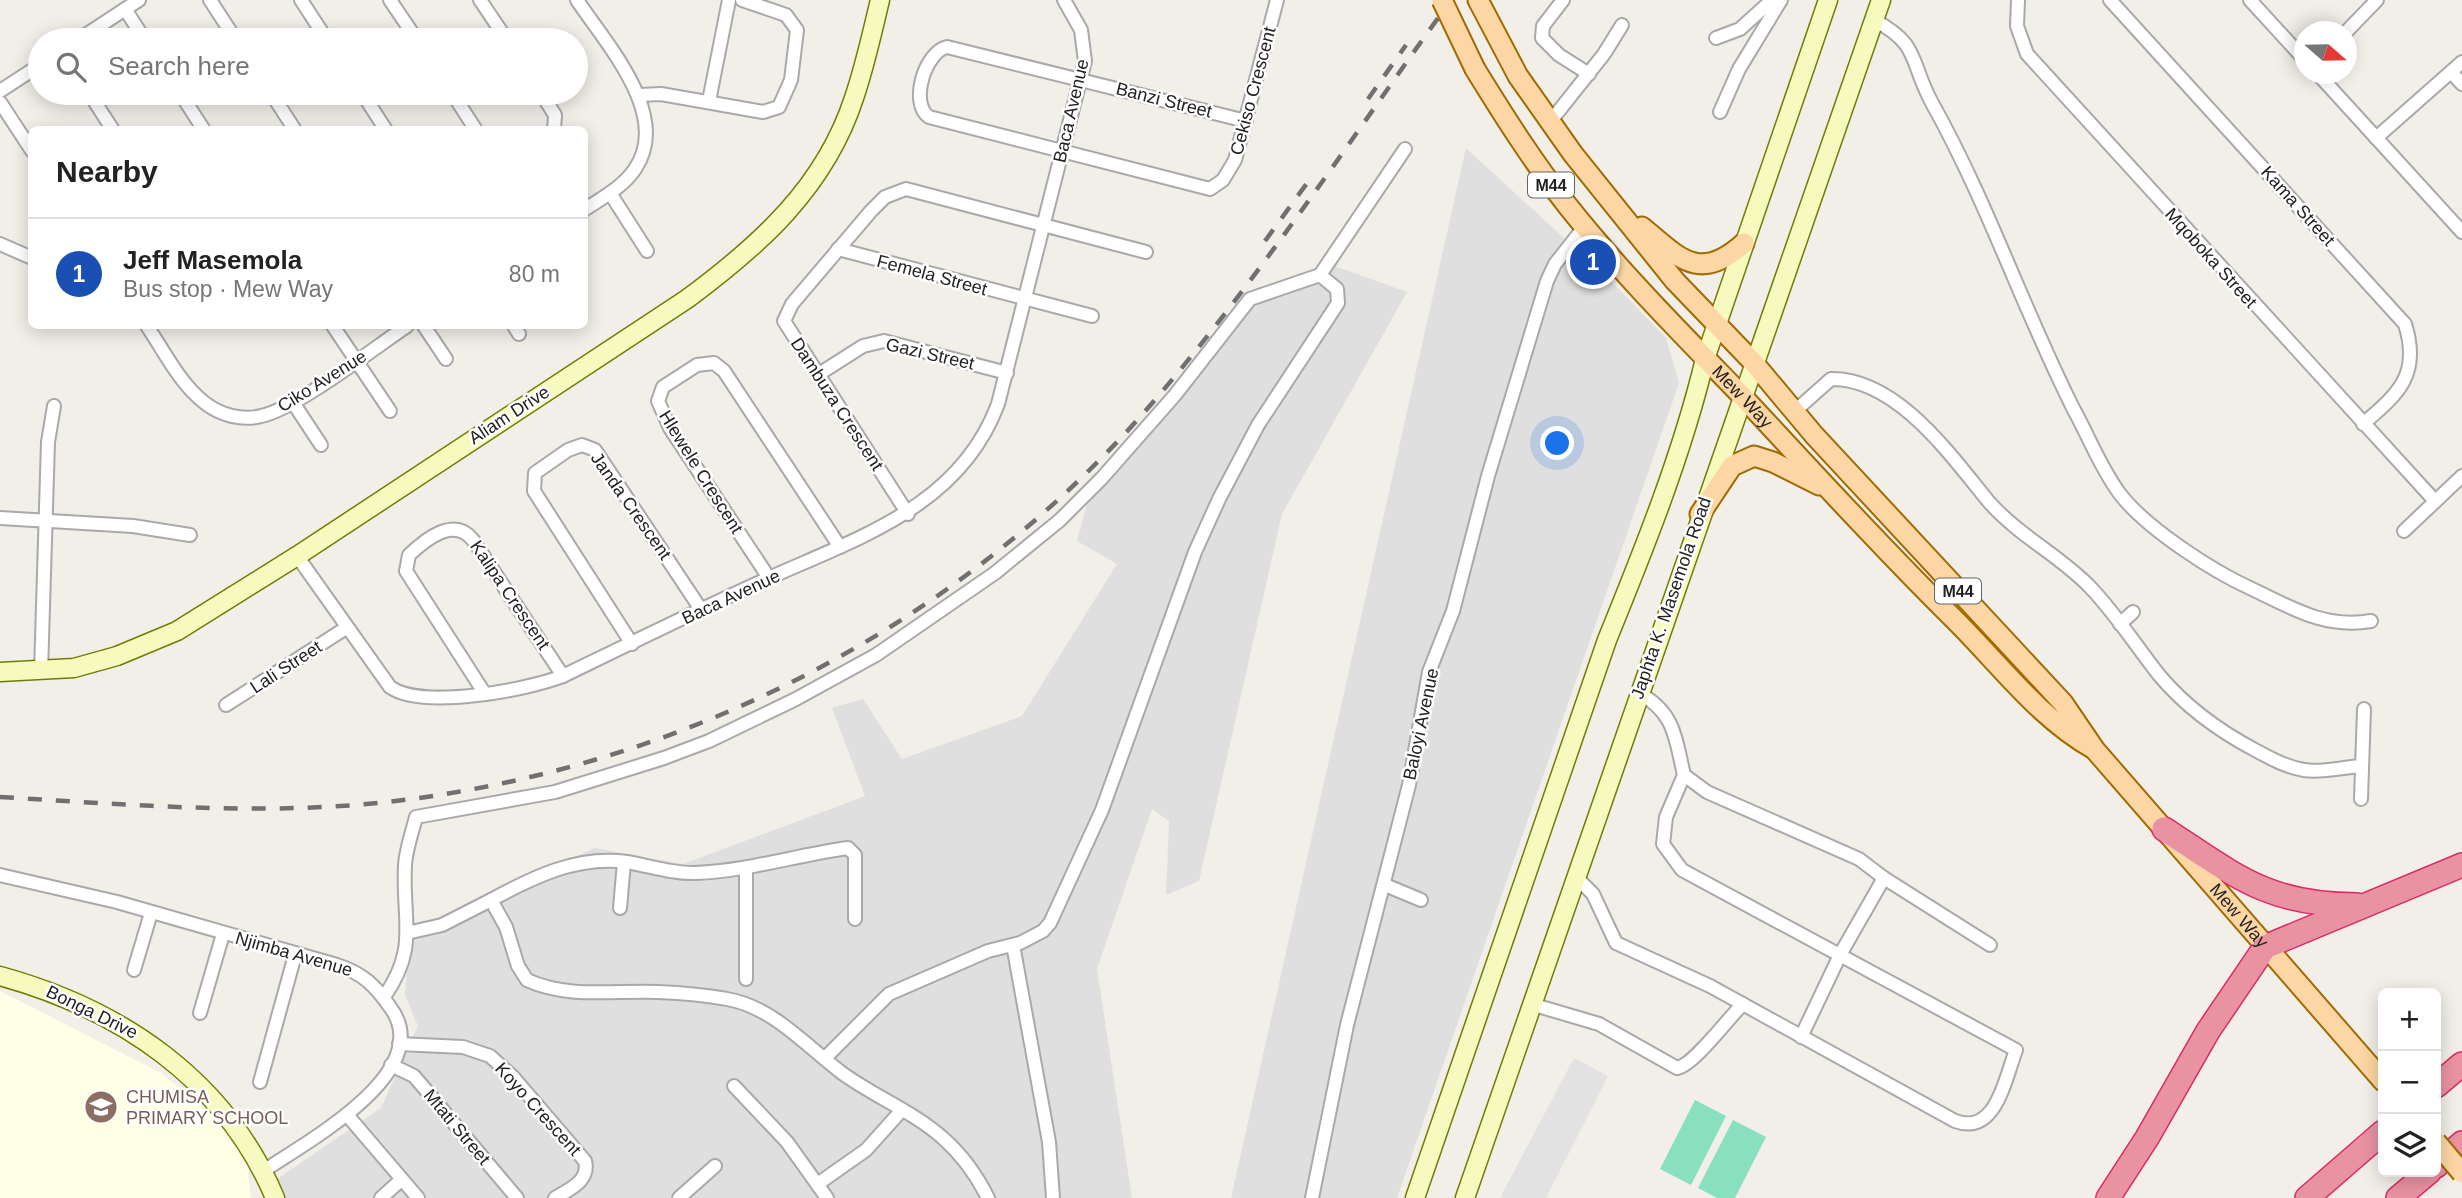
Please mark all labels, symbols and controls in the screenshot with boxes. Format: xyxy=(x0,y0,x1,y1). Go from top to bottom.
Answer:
north arrow xyxy=(2294,21,2357,84)
street label: Cekiso Crescent xyxy=(1226,25,1280,157)
search box xyxy=(28,28,588,105)
icon: search xyxy=(52,48,90,86)
text: Search here xyxy=(108,51,250,81)
street label: Baca Avenue xyxy=(1049,57,1093,165)
street label: Banzi Street xyxy=(1114,78,1214,122)
text: Nearby xyxy=(56,155,158,188)
street label: Kama Street xyxy=(2257,162,2339,250)
road number: M44 xyxy=(1528,172,1574,197)
street label: Mqoboka Street xyxy=(2161,204,2261,312)
pin: 1 xyxy=(1570,236,1616,288)
text: Jeff Masemola xyxy=(123,245,302,275)
street label: Femela Street xyxy=(875,251,989,299)
text: 1 xyxy=(73,261,85,287)
text: 80 m xyxy=(509,261,560,287)
text: Bus stop · Mew Way xyxy=(123,276,333,302)
street label: Dambuza Crescent xyxy=(787,334,887,474)
street label: Gazi Street xyxy=(884,334,976,374)
street label: Ciko Avenue xyxy=(274,346,370,416)
street label: Mew Way xyxy=(1708,361,1777,432)
street label: Aliam Drive xyxy=(465,382,553,448)
street label: Hlewele Crescent xyxy=(655,407,747,537)
your location xyxy=(1540,426,1574,460)
street label: Janda Crescent xyxy=(587,449,675,563)
street label: Japhta K. Masemola Road xyxy=(1627,494,1715,702)
street label: Kalipa Crescent xyxy=(466,537,554,653)
street label: Baca Avenue xyxy=(679,566,783,628)
road number: M44 xyxy=(1935,578,1981,604)
street label: Lali Street xyxy=(247,637,325,697)
street label: Baloyi Avenue xyxy=(1399,666,1443,782)
street label: Mew Way xyxy=(2206,879,2272,952)
street label: Njimba Avenue xyxy=(233,928,355,980)
street label: Bonga Drive xyxy=(43,981,141,1043)
map controls xyxy=(2378,988,2441,1177)
button: + xyxy=(2378,988,2441,1051)
button: − xyxy=(2378,1051,2441,1114)
street label: Koyo Crescent xyxy=(491,1058,585,1160)
street label: Mtati Street xyxy=(420,1085,494,1169)
place label: CHUMISA PRIMARY SCHOOL xyxy=(126,1087,288,1128)
school or university icon: CHUMISA PRIMARY SCHOOL xyxy=(82,1088,120,1126)
button: layers xyxy=(2378,1114,2441,1177)

